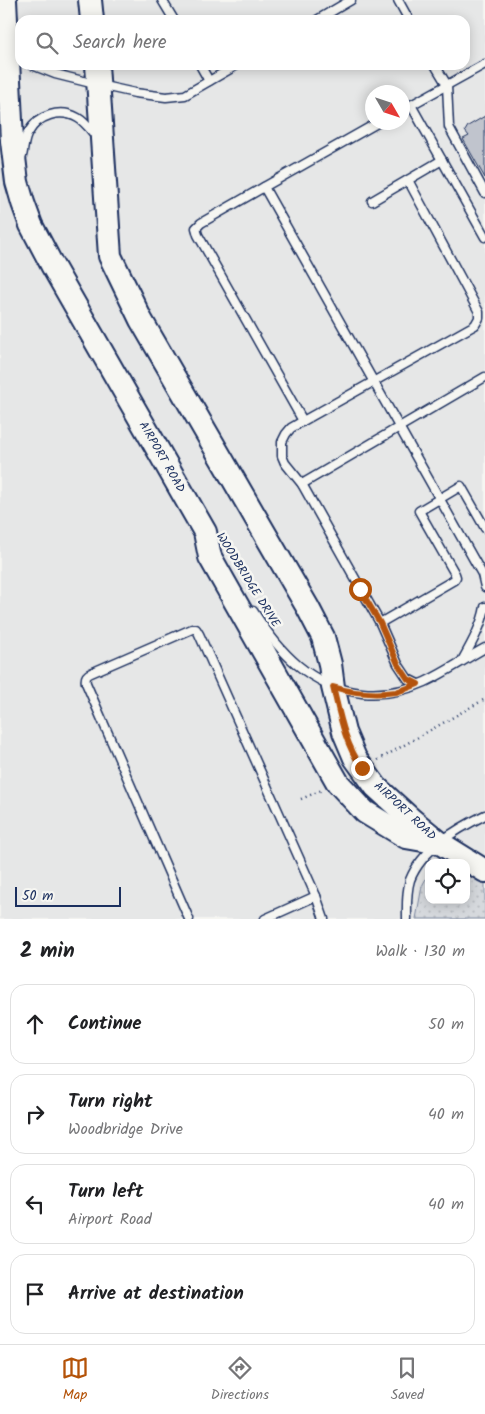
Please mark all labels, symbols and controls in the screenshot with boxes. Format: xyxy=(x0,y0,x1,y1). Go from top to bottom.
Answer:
search box xyxy=(15,15,470,70)
text: Search here xyxy=(73,28,167,58)
icon: search xyxy=(33,29,61,57)
north arrow xyxy=(365,85,410,130)
street label: AIRPORT ROAD xyxy=(134,418,190,496)
street label: WOODBRIDGE DRIVE xyxy=(211,529,285,632)
route start xyxy=(349,578,372,601)
route end xyxy=(351,757,374,780)
street label: AIRPORT ROAD xyxy=(369,777,441,845)
map controls xyxy=(425,859,470,904)
button: locate xyxy=(425,859,470,904)
scale bar xyxy=(15,884,121,907)
text: 50 m xyxy=(22,885,53,907)
text: 2 min xyxy=(20,935,75,968)
text: Walk · 130 m xyxy=(376,939,465,964)
text: Continue xyxy=(68,1009,141,1039)
icon: ahead xyxy=(21,1010,49,1038)
text: 50 m xyxy=(428,1012,464,1037)
text: Turn right xyxy=(68,1087,153,1117)
icon: right xyxy=(21,1100,49,1128)
text: 40 m xyxy=(428,1102,464,1127)
text: Woodbridge Drive xyxy=(68,1117,183,1142)
text: Turn left xyxy=(68,1177,143,1207)
icon: left xyxy=(21,1190,49,1218)
text: 40 m xyxy=(428,1192,464,1217)
text: Airport Road xyxy=(68,1207,152,1232)
text: Arrive at destination xyxy=(68,1279,244,1309)
icon: arrive xyxy=(21,1280,49,1308)
tab: Map xyxy=(61,1354,89,1406)
tab: Directions xyxy=(211,1354,269,1406)
tab: Saved xyxy=(391,1354,424,1406)

